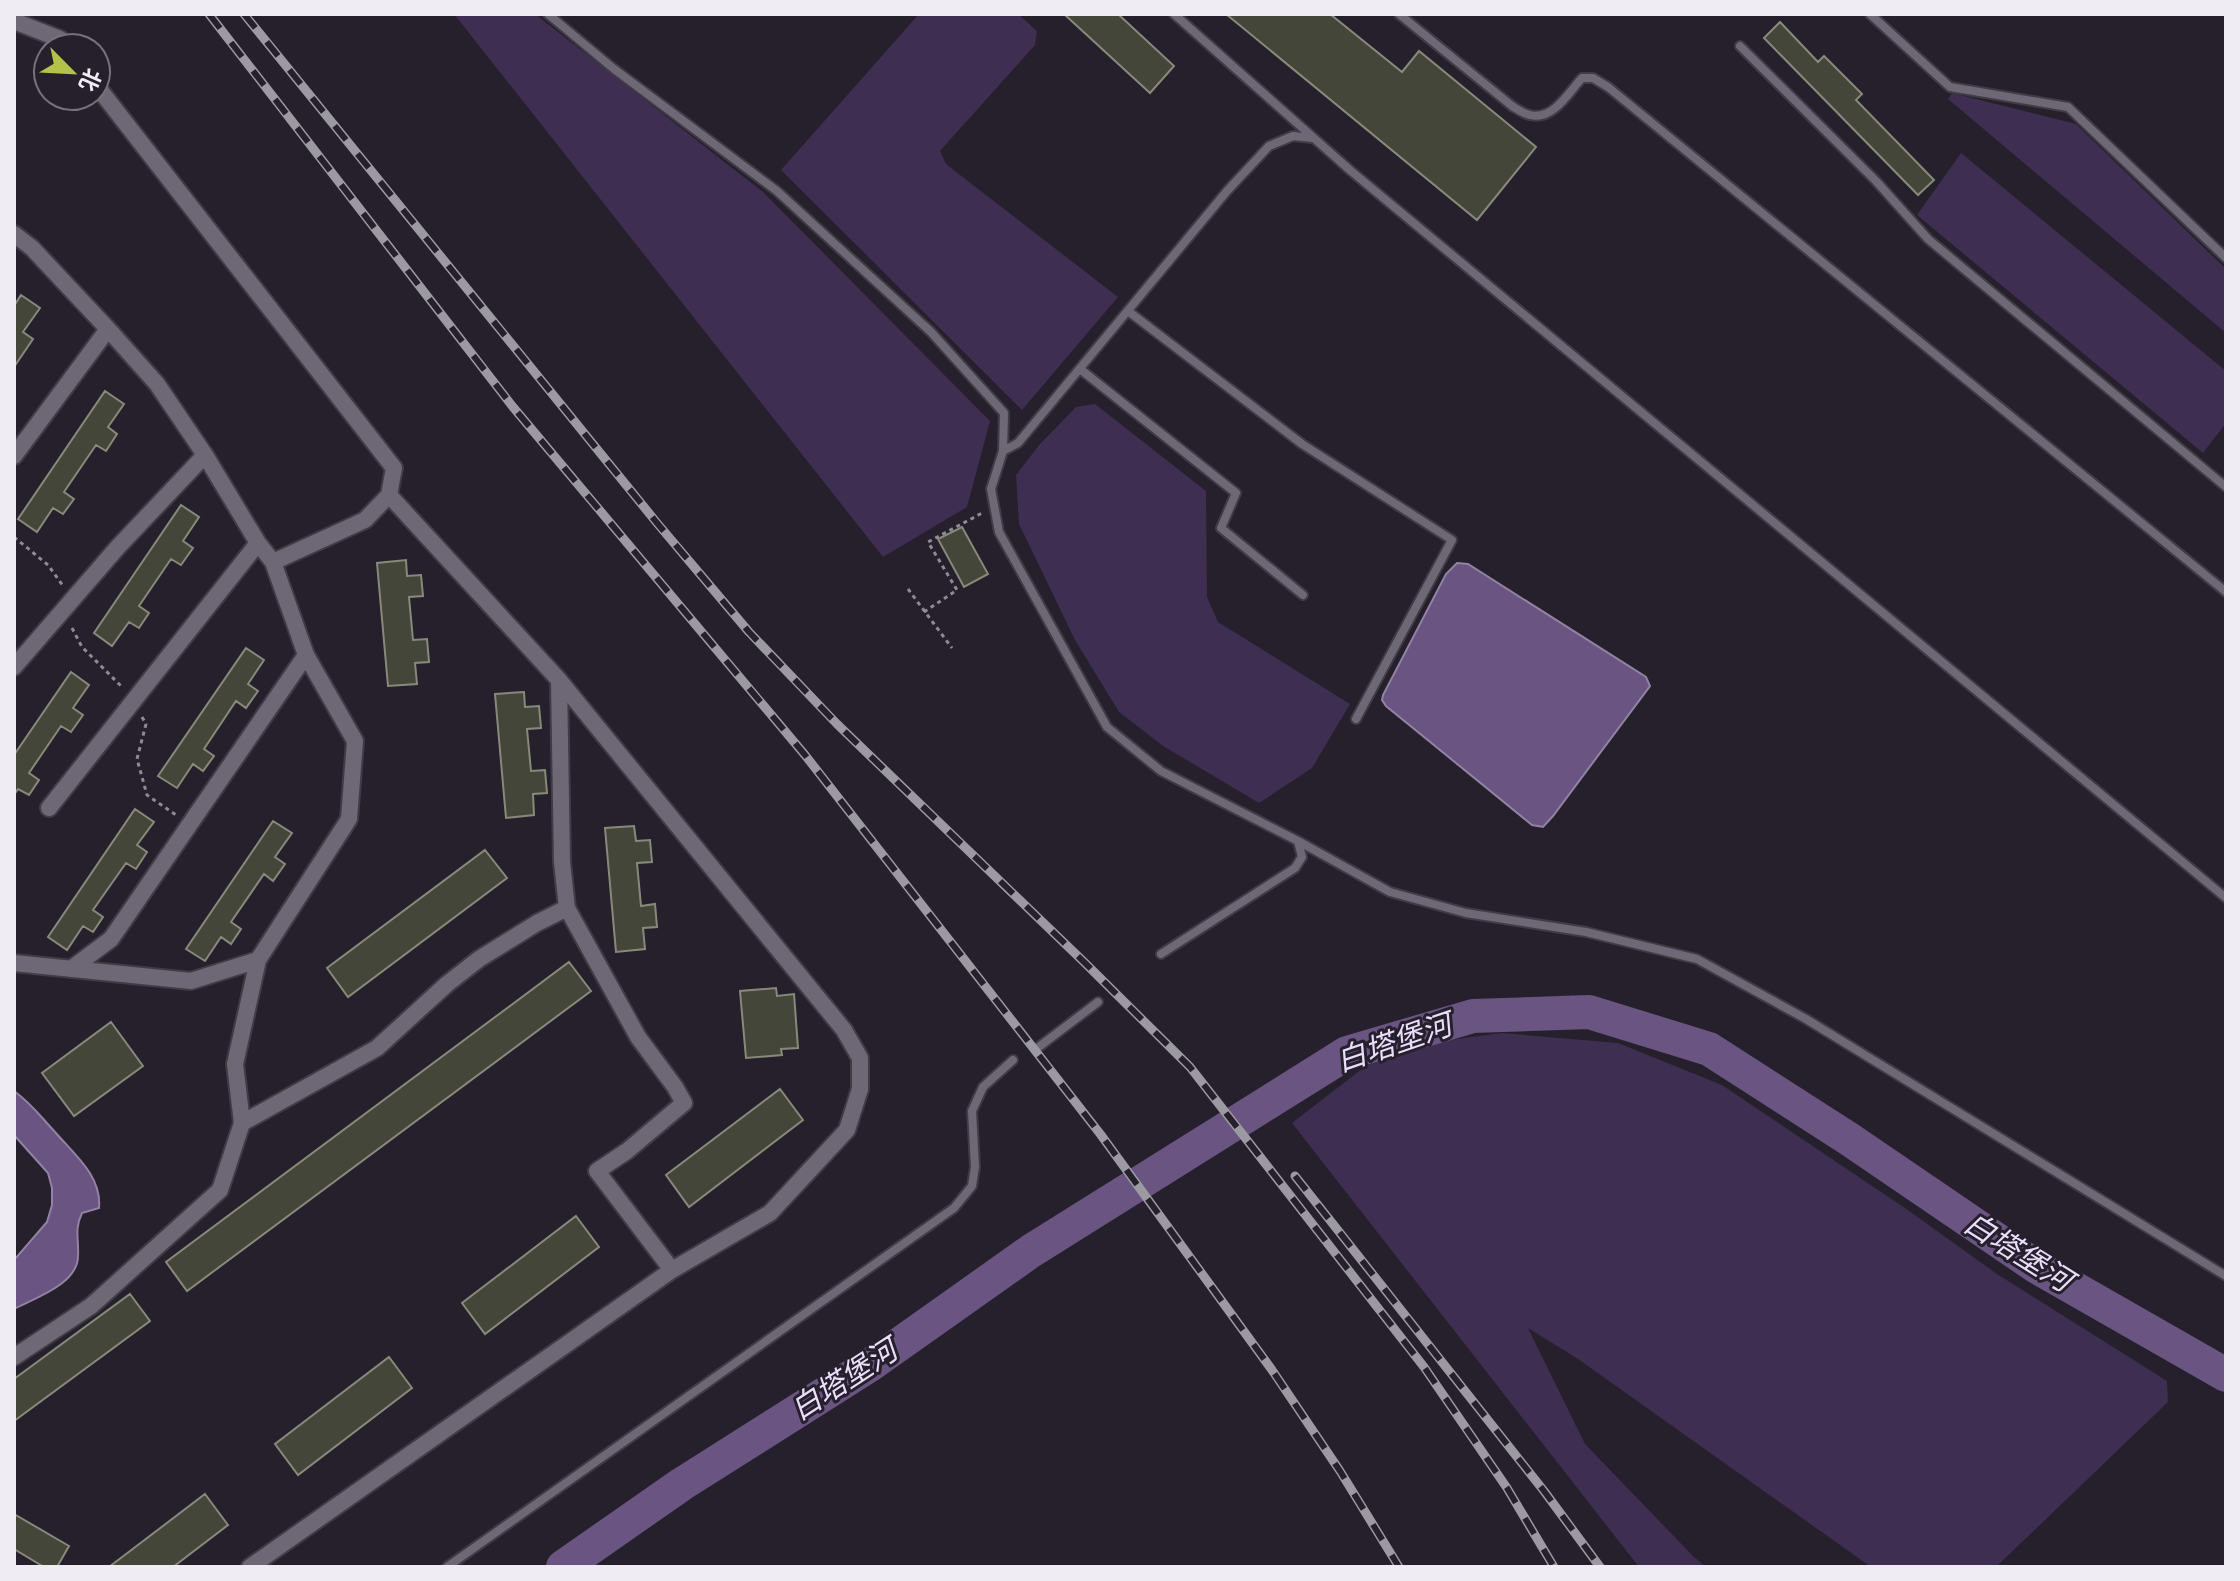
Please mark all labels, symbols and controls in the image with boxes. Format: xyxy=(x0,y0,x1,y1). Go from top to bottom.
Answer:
north arrow xyxy=(32,32,112,112)
text: 北 xyxy=(73,64,108,96)
water label: 白塔堡河 xyxy=(1331,1003,1461,1080)
water label: 白塔堡河 xyxy=(1958,1203,2084,1302)
water label: 白塔堡河 xyxy=(783,1328,908,1428)

